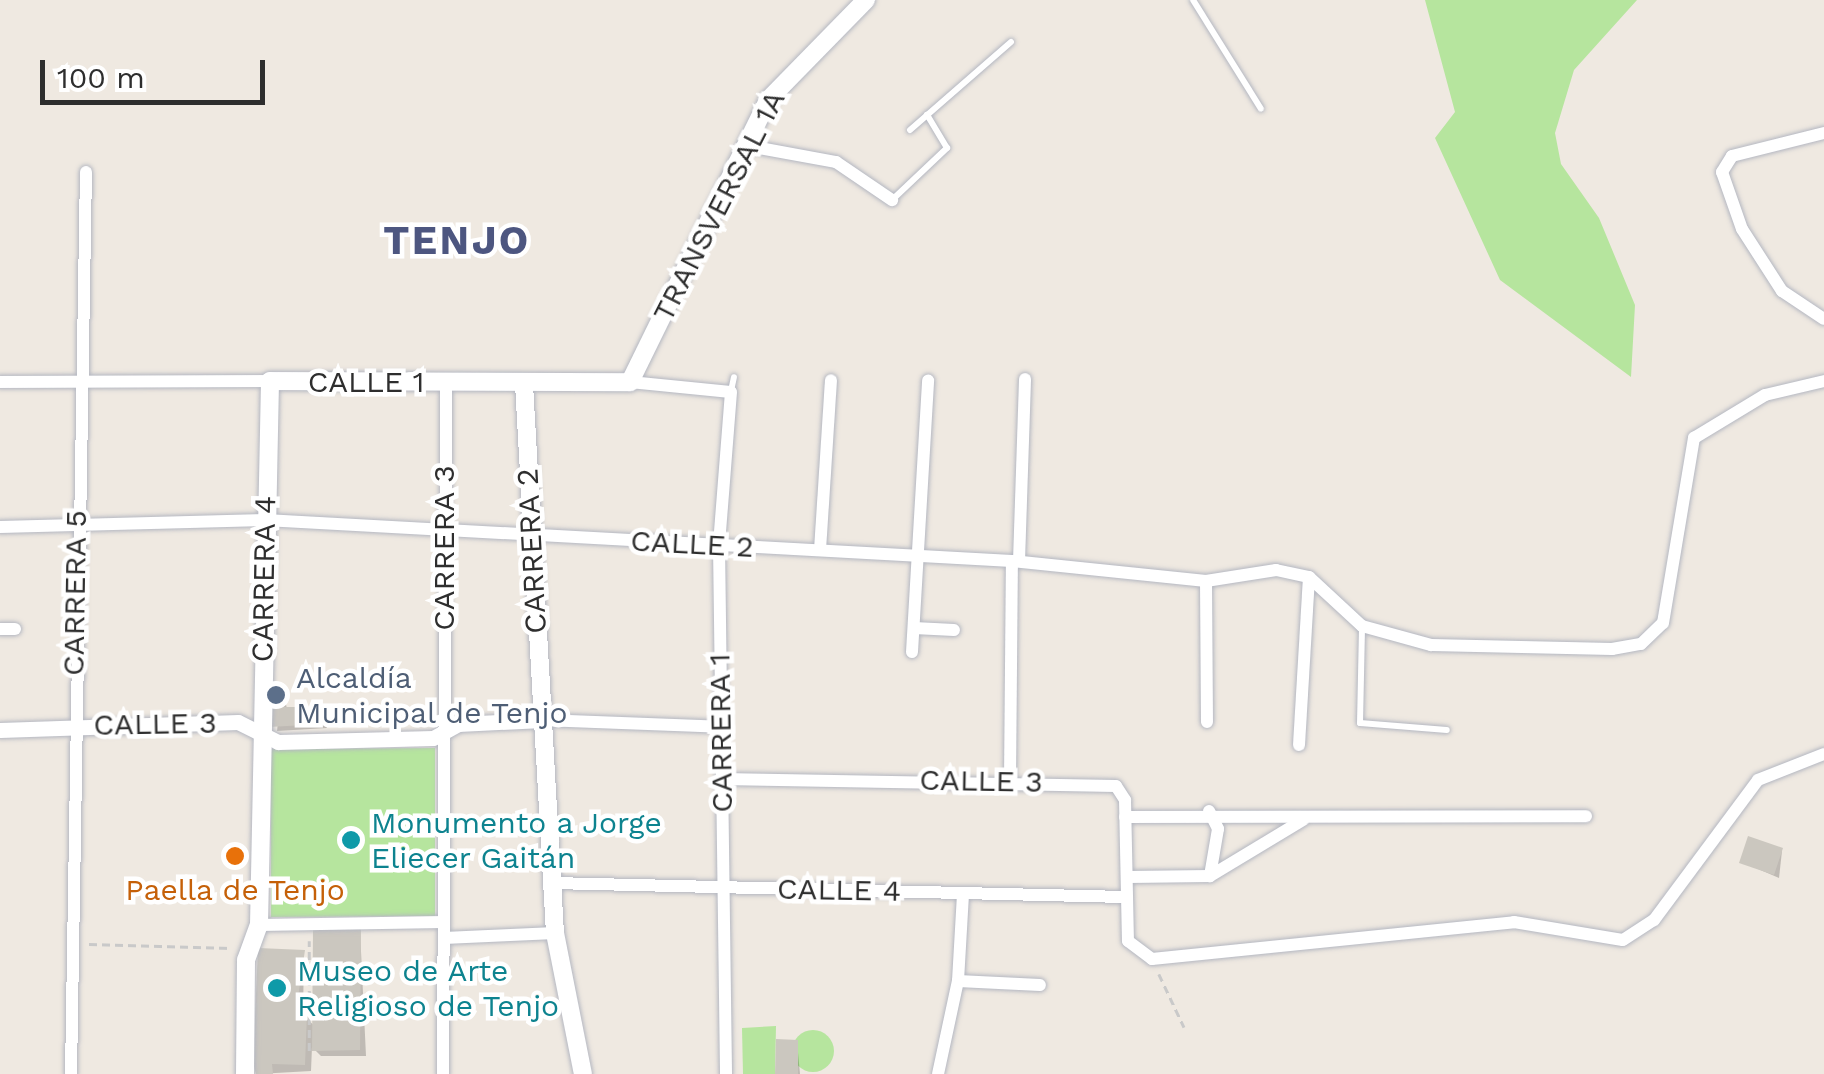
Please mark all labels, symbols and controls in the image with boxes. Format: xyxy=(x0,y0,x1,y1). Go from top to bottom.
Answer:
scale bar xyxy=(45,40,270,102)
text: 100 m xyxy=(57,60,145,95)
street label: TRANSVERSAL 1A xyxy=(645,84,793,328)
district label: TENJO xyxy=(383,217,531,265)
street label: CALLE 1 xyxy=(307,364,425,400)
street label: CARRERA 3 xyxy=(426,465,462,631)
street label: CARRERA 2 xyxy=(510,467,554,635)
street label: CARRERA 4 xyxy=(245,495,283,663)
street label: CARRERA 5 xyxy=(56,509,94,677)
street label: CALLE 2 xyxy=(630,523,754,565)
street label: CARRERA 1 xyxy=(702,652,740,814)
place label: Alcaldía Municipal de Tenjo xyxy=(296,660,569,730)
marker: Alcaldía Municipal de Tenjo xyxy=(265,684,287,706)
street label: CALLE 3 xyxy=(93,705,217,743)
street label: CALLE 3 xyxy=(919,762,1043,800)
place label: Monumento a Jorge Eliecer Gaitán xyxy=(371,805,663,876)
marker: Monumento a Jorge Eliecer Gaitán xyxy=(340,829,362,851)
marker: Paella de Tenjo xyxy=(224,845,246,867)
street label: CALLE 4 xyxy=(777,871,901,909)
place label: Paella de Tenjo xyxy=(124,872,346,908)
place label: Museo de Arte Religioso de Tenjo xyxy=(297,953,560,1024)
marker: Museo de Arte Religioso de Tenjo xyxy=(266,977,288,999)

